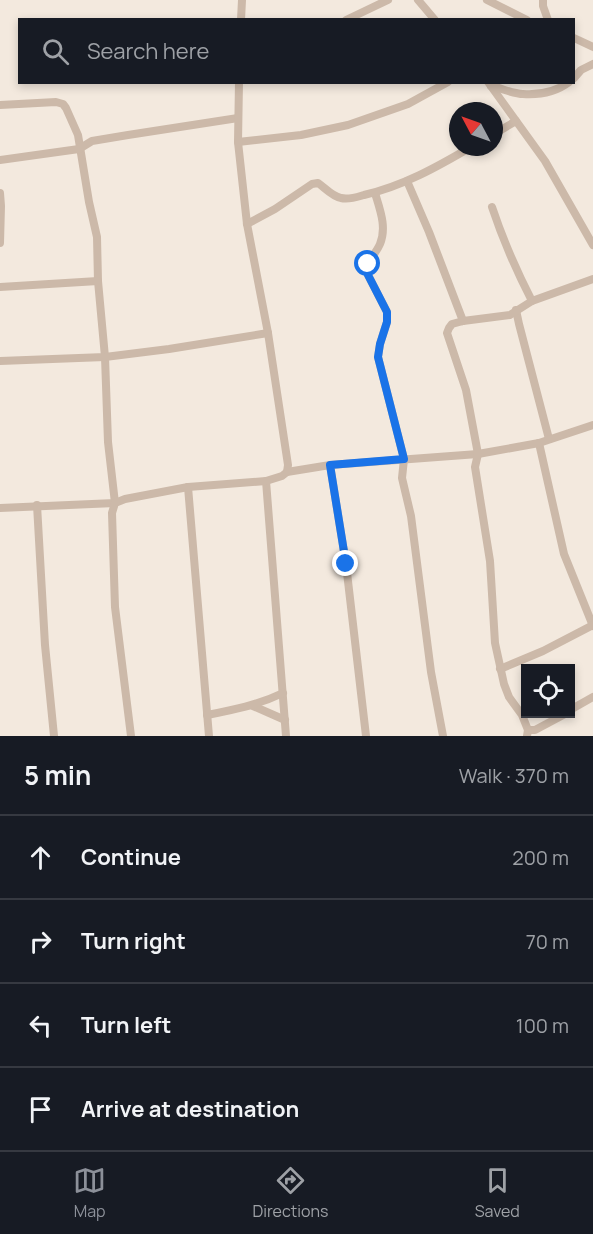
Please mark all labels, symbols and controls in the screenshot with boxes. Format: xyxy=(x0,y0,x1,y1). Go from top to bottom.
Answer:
search box xyxy=(18,18,575,84)
icon: search xyxy=(39,35,72,68)
text: Search here xyxy=(87,36,209,66)
north arrow xyxy=(449,102,503,156)
route start xyxy=(354,250,380,276)
route end xyxy=(332,550,358,576)
map controls xyxy=(521,664,575,718)
button: locate xyxy=(521,664,575,718)
text: 5 min xyxy=(24,757,91,793)
text: Walk · 370 m xyxy=(459,762,569,789)
icon: ahead xyxy=(24,841,57,874)
text: Continue xyxy=(81,842,181,872)
text: 200 m xyxy=(512,844,569,871)
icon: right xyxy=(24,925,57,958)
text: Turn right xyxy=(81,926,186,956)
text: 70 m xyxy=(526,928,569,955)
icon: left xyxy=(24,1009,57,1042)
text: Turn left xyxy=(81,1010,171,1040)
text: 100 m xyxy=(516,1012,569,1039)
icon: arrive xyxy=(24,1093,57,1126)
text: Arrive at destination xyxy=(81,1094,299,1124)
tab: Map xyxy=(73,1164,106,1222)
tab: Directions xyxy=(253,1164,328,1222)
tab: Saved xyxy=(475,1164,520,1222)

